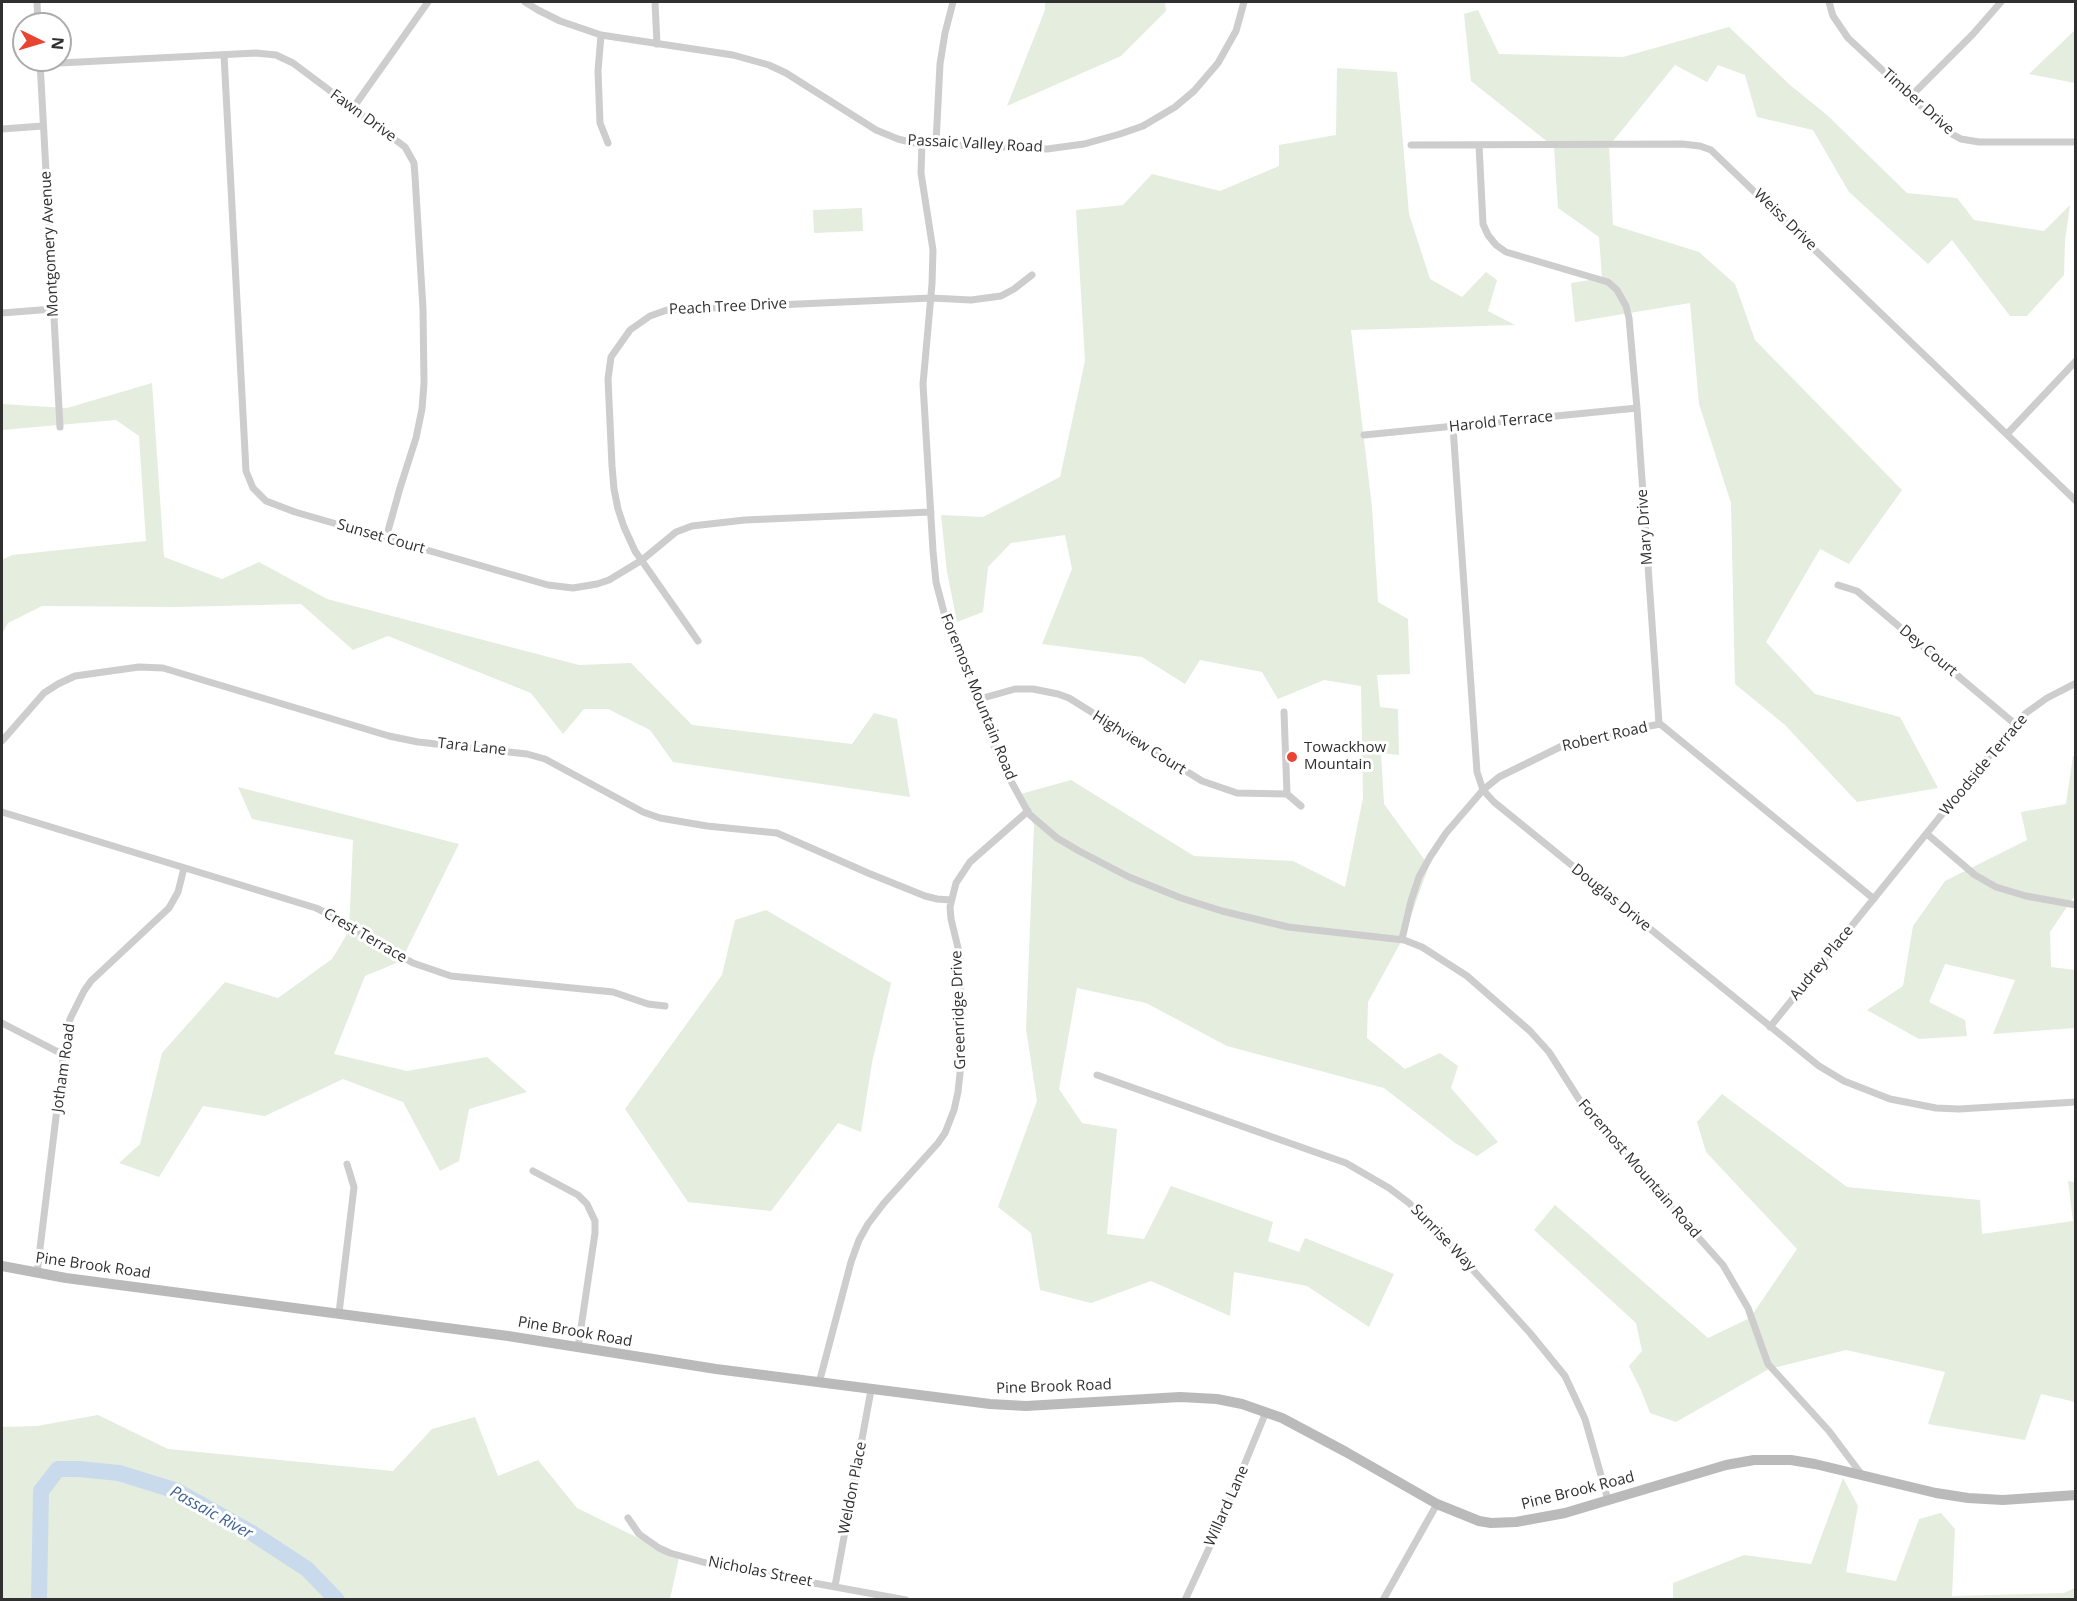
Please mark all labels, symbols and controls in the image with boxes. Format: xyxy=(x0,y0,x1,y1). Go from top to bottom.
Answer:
north arrow xyxy=(12,12,72,72)
text: N xyxy=(46,36,69,51)
street label: Timber Drive xyxy=(1878,65,1958,139)
street label: Fawn Drive xyxy=(326,86,400,146)
street label: Passaic Valley Road xyxy=(907,131,1043,157)
street label: Montgomery Avenue xyxy=(37,170,63,318)
street label: Weiss Drive xyxy=(1750,185,1820,255)
street label: Peach Tree Drive xyxy=(669,295,787,319)
street label: Harold Terrace xyxy=(1448,408,1554,436)
street label: Mary Drive xyxy=(1633,488,1657,566)
street label: Sunset Court xyxy=(335,516,427,558)
street label: Foremost Mountain Road xyxy=(936,611,1020,783)
street label: Dey Court xyxy=(1895,622,1961,680)
street label: Highview Court xyxy=(1089,707,1189,779)
street label: Woodside Terrace xyxy=(1936,711,2032,819)
street label: Robert Road xyxy=(1561,718,1649,756)
street label: Tara Lane xyxy=(437,734,507,760)
place label: Towackhow Mountain xyxy=(1304,739,1386,774)
marker: Towackhow Mountain xyxy=(1285,750,1299,764)
street label: Douglas Drive xyxy=(1568,860,1654,936)
street label: Crest Terrace xyxy=(320,905,410,967)
street label: Audrey Place xyxy=(1787,922,1857,1004)
street label: Greenridge Drive xyxy=(948,950,970,1070)
street label: Jotham Road xyxy=(49,1022,79,1114)
street label: Foremost Mountain Road xyxy=(1574,1096,1704,1242)
street label: Sunrise Way xyxy=(1407,1201,1479,1275)
street label: Pine Brook Road xyxy=(34,1249,152,1283)
street label: Pine Brook Road xyxy=(516,1313,634,1351)
street label: Pine Brook Road xyxy=(996,1376,1112,1398)
street label: Weldon Place xyxy=(835,1440,871,1536)
street label: Willard Lane xyxy=(1201,1463,1253,1549)
street label: Pine Brook Road xyxy=(1520,1468,1636,1514)
water label: Passaic River xyxy=(166,1482,256,1544)
street label: Nicholas Street xyxy=(706,1553,814,1591)

